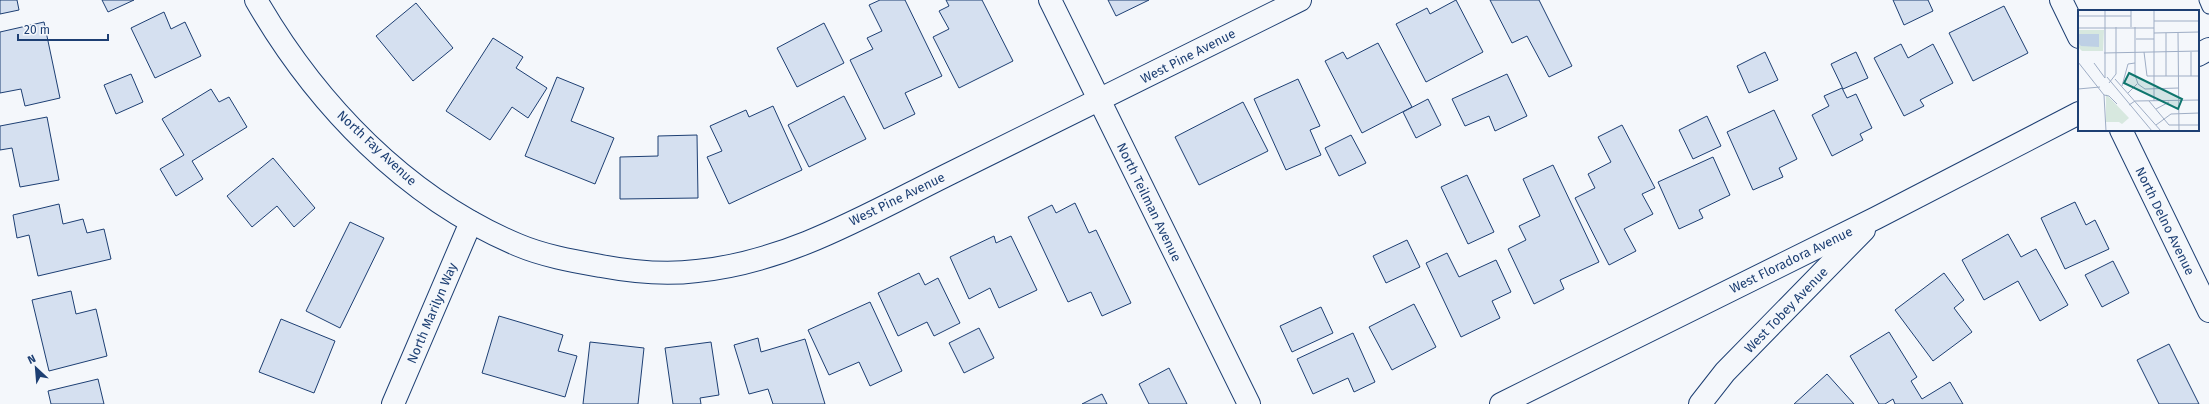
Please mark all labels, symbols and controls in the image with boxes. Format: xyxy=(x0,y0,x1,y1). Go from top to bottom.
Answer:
inset map xyxy=(2078,10,2199,131)
scale bar xyxy=(18,16,108,42)
text: 20 m xyxy=(24,23,50,37)
street label: West Pine Avenue xyxy=(1138,26,1238,86)
street label: North Fay Avenue xyxy=(334,107,420,189)
street label: North Teilman Avenue xyxy=(1114,140,1184,264)
street label: North Delno Avenue xyxy=(2132,165,2198,277)
street label: West Pine Avenue xyxy=(847,169,947,229)
street label: West Floradora Avenue xyxy=(1727,224,1855,296)
street label: North Marilyn Way xyxy=(404,260,460,366)
street label: West Tobey Avenue xyxy=(1741,264,1831,356)
north arrow xyxy=(16,348,56,388)
text: N xyxy=(26,352,38,367)

